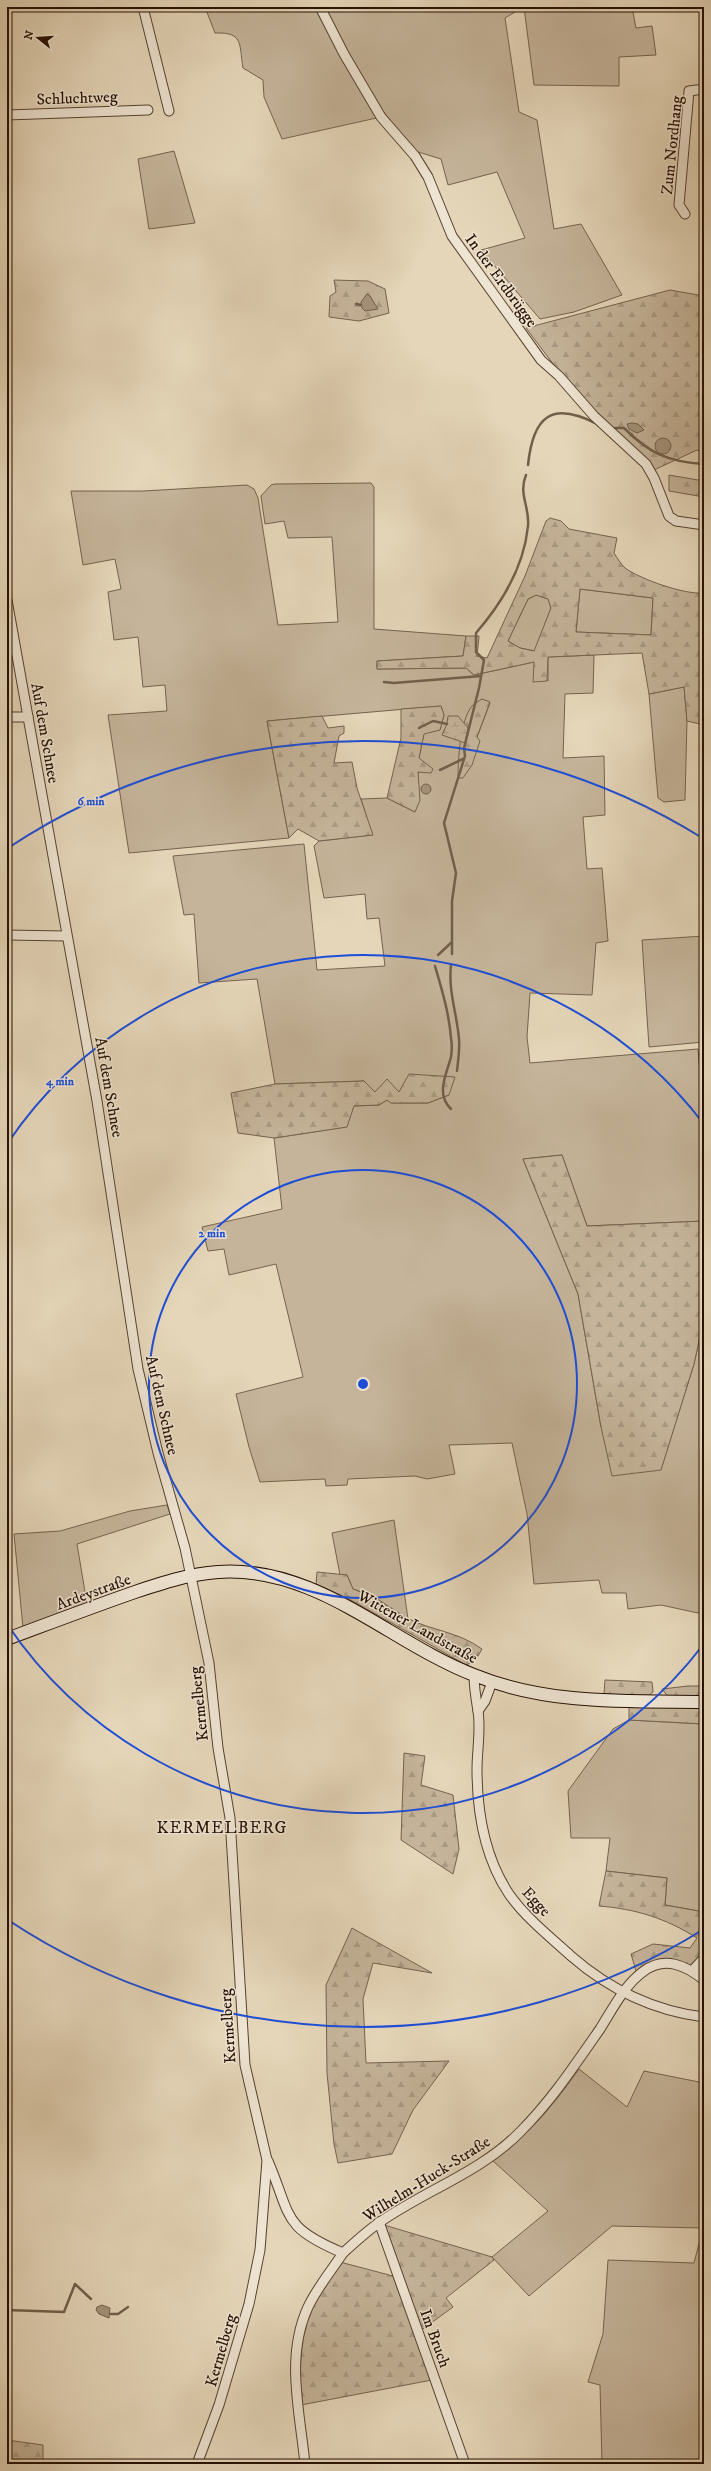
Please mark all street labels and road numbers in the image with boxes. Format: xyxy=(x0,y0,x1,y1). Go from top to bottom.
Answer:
street label: Schluchtweg xyxy=(36,87,118,109)
street label: Zum Nordhang xyxy=(657,95,687,195)
street label: In der Erdbrügge xyxy=(461,230,542,332)
street label: Auf dem Schnee xyxy=(26,681,64,785)
street label: Auf dem Schnee xyxy=(90,1035,128,1139)
street label: Auf dem Schnee xyxy=(141,1353,183,1457)
street label: Ardeystraße xyxy=(53,1569,134,1615)
street label: Wittener Landstraße xyxy=(353,1585,481,1668)
street label: Kermelberg xyxy=(185,1665,213,1742)
street label: Egge xyxy=(518,1883,555,1921)
street label: Kermelberg xyxy=(215,1988,241,2064)
street label: Wilhelm-Huck-Straße xyxy=(358,2131,494,2227)
street label: Im Bruch xyxy=(415,2306,455,2371)
street label: Kermelberg xyxy=(201,2311,241,2389)

